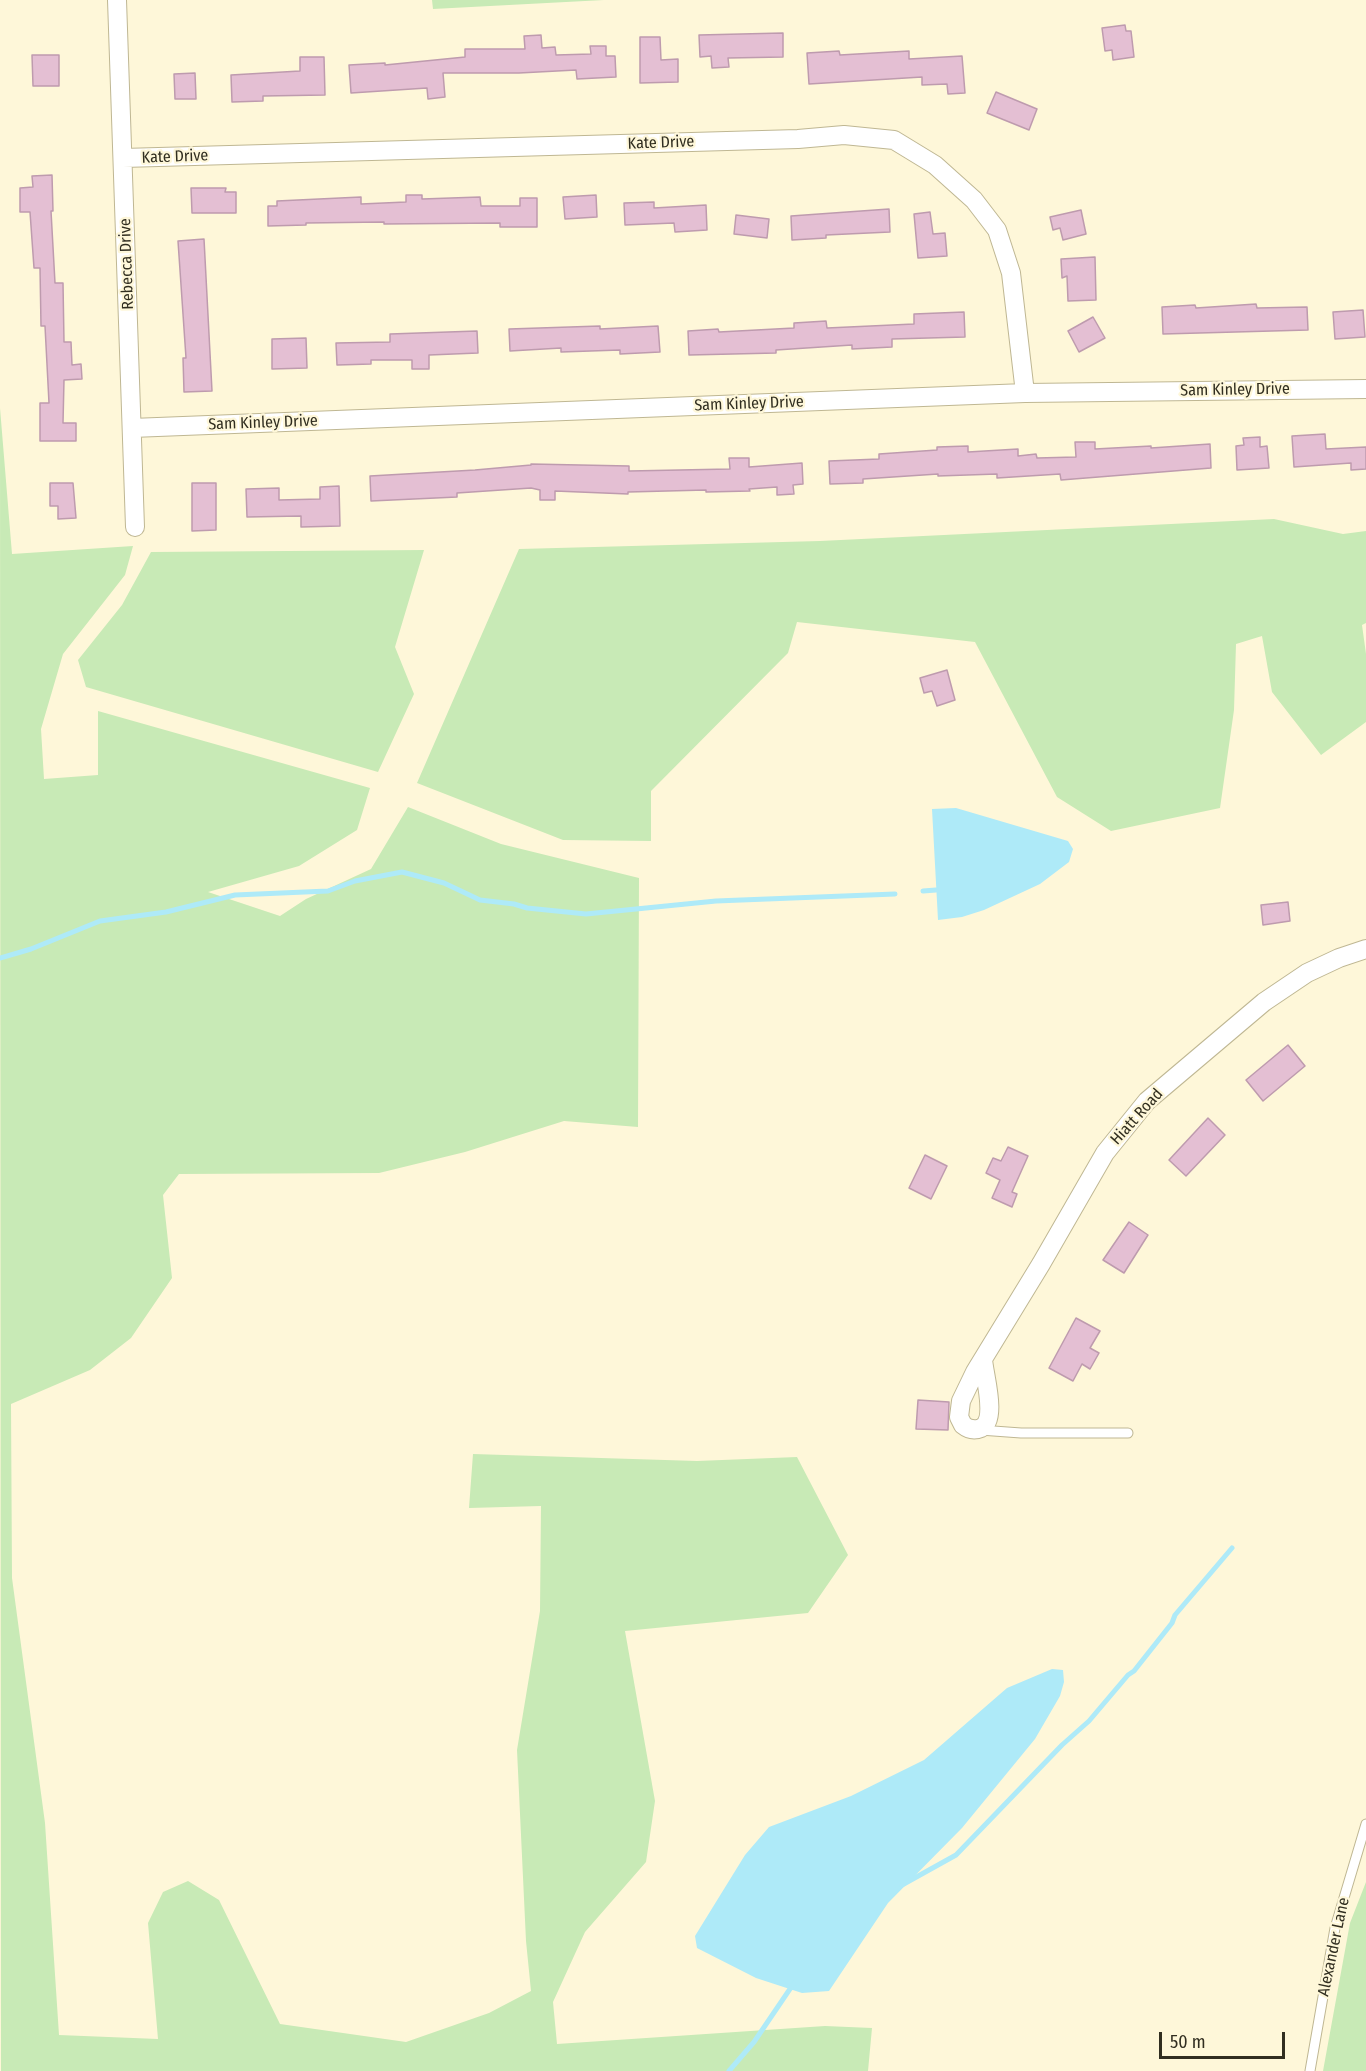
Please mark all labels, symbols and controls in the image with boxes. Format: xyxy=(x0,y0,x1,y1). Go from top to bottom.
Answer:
street label: Kate Drive xyxy=(627,132,695,154)
street label: Kate Drive xyxy=(141,146,209,168)
street label: Rebecca Drive xyxy=(116,218,138,310)
street label: Sam Kinley Drive xyxy=(1180,379,1290,401)
street label: Sam Kinley Drive xyxy=(694,392,804,416)
street label: Sam Kinley Drive xyxy=(208,411,318,435)
street label: Hiatt Road xyxy=(1107,1085,1167,1149)
street label: Alexander Lane xyxy=(1314,1896,1354,1998)
scale bar xyxy=(1162,2020,1288,2058)
text: 50 m xyxy=(1170,2031,1206,2053)

